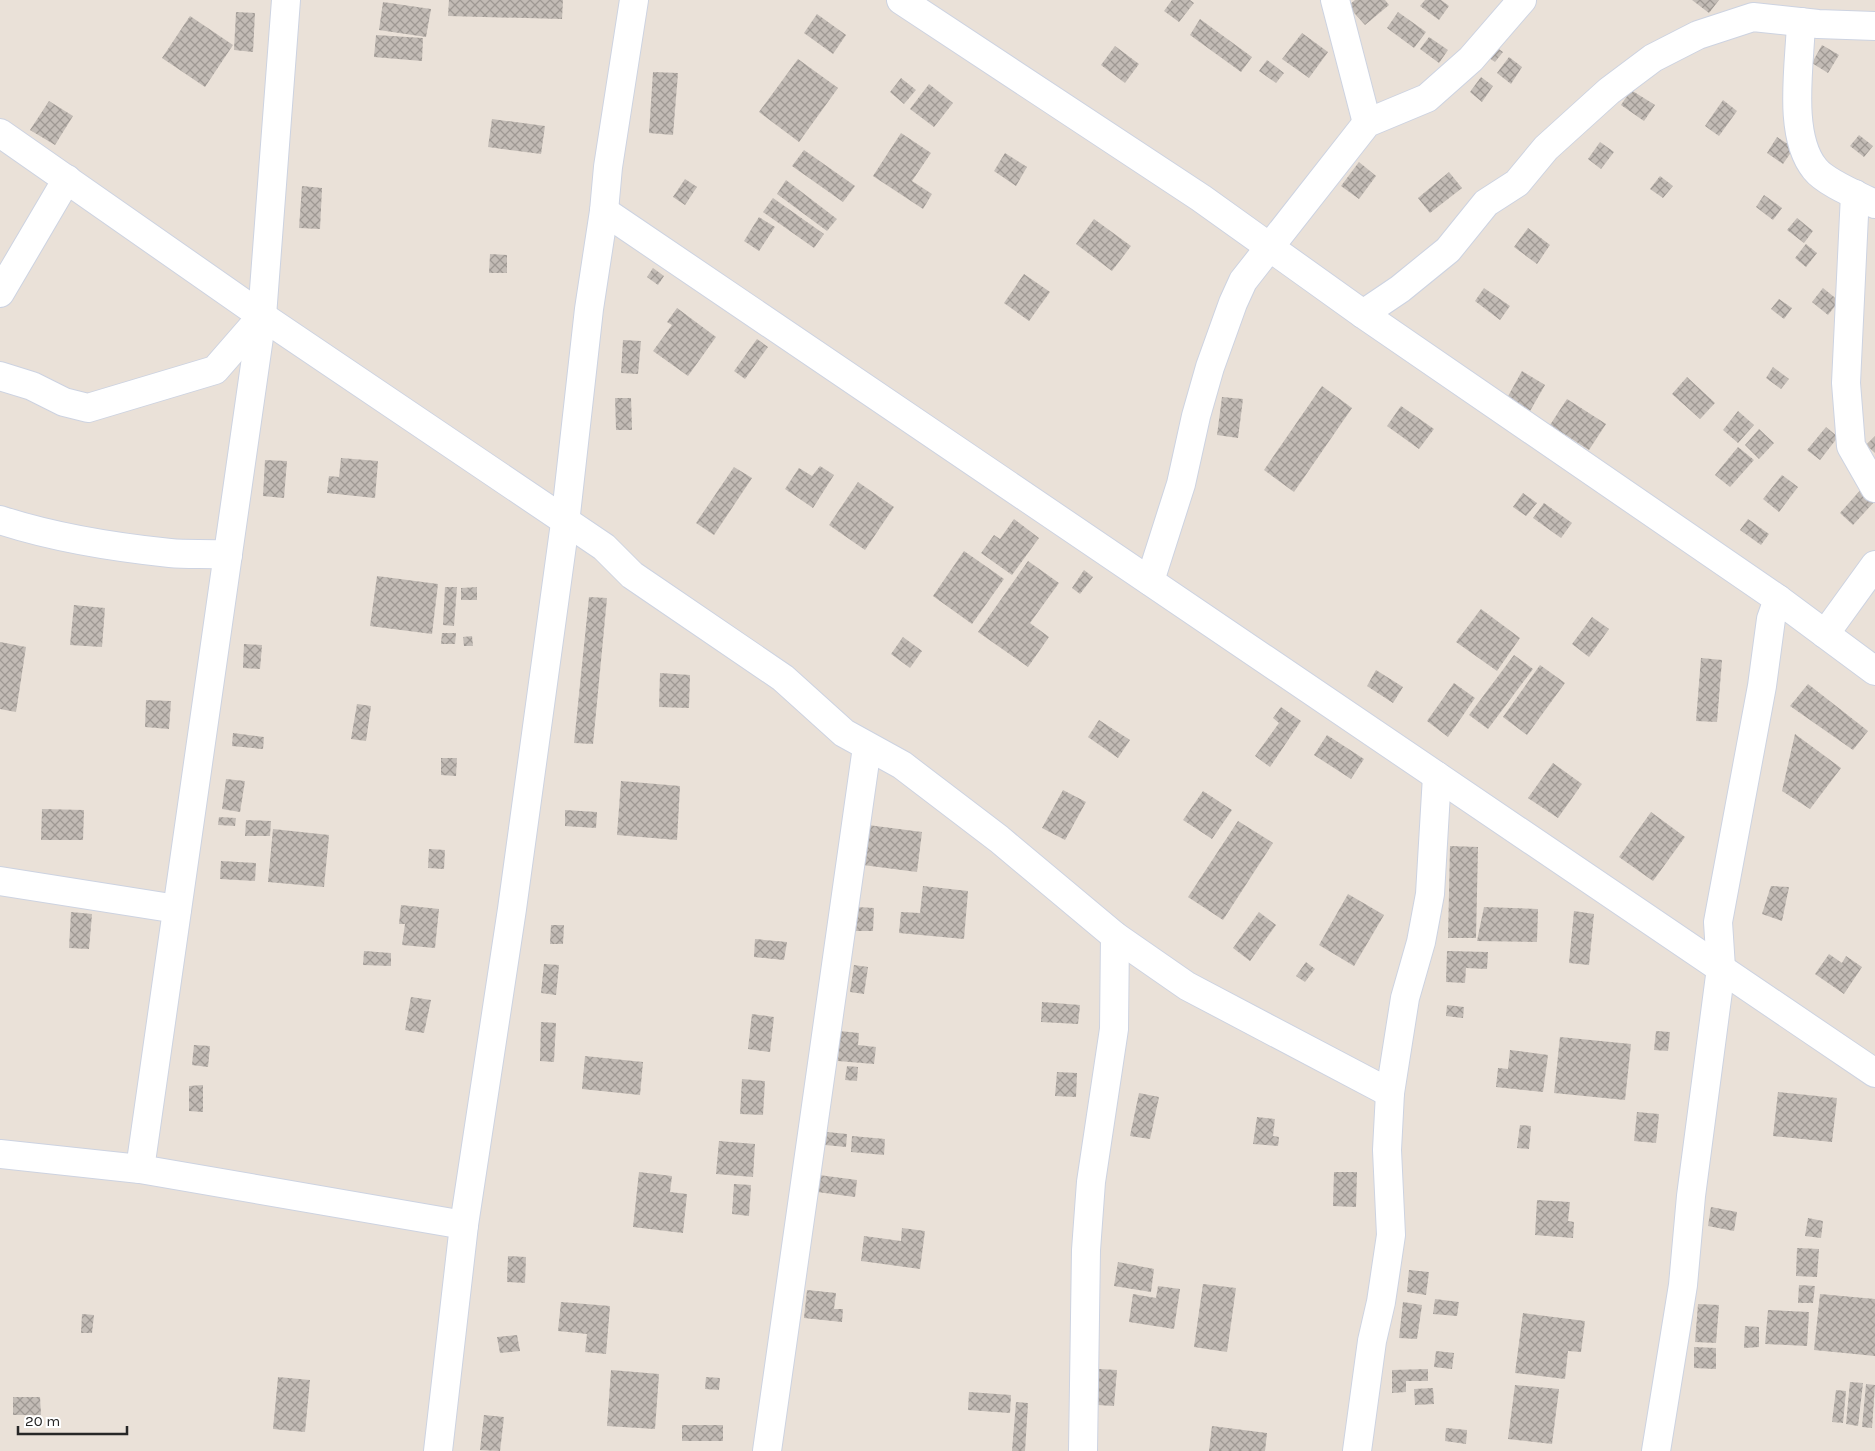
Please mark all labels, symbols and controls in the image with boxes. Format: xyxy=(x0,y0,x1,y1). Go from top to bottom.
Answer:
scale bar xyxy=(18,1404,126,1436)
text: 20 m xyxy=(25,1412,60,1430)

